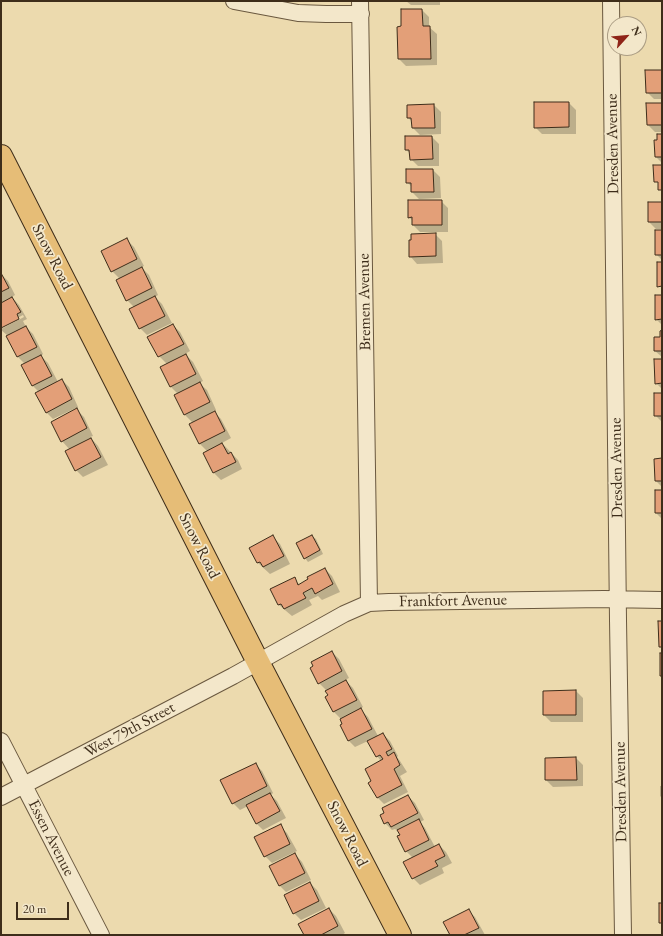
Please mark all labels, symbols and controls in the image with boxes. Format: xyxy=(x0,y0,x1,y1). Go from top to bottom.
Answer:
north arrow xyxy=(607,16,647,56)
text: N xyxy=(629,24,645,38)
street label: Dresden Avenue xyxy=(603,93,623,195)
street label: Snow Road xyxy=(27,221,77,293)
street label: Bremen Avenue xyxy=(355,253,375,351)
street label: Dresden Avenue xyxy=(607,417,627,519)
street label: Snow Road xyxy=(174,510,224,582)
street label: Frankfort Avenue xyxy=(399,590,507,612)
street label: West 79th Street xyxy=(81,698,179,762)
street label: Dresden Avenue xyxy=(611,741,631,843)
street label: Essen Avenue xyxy=(24,797,78,879)
street label: Snow Road xyxy=(322,798,372,870)
scale bar xyxy=(18,894,71,920)
text: 20 m xyxy=(23,901,46,917)

